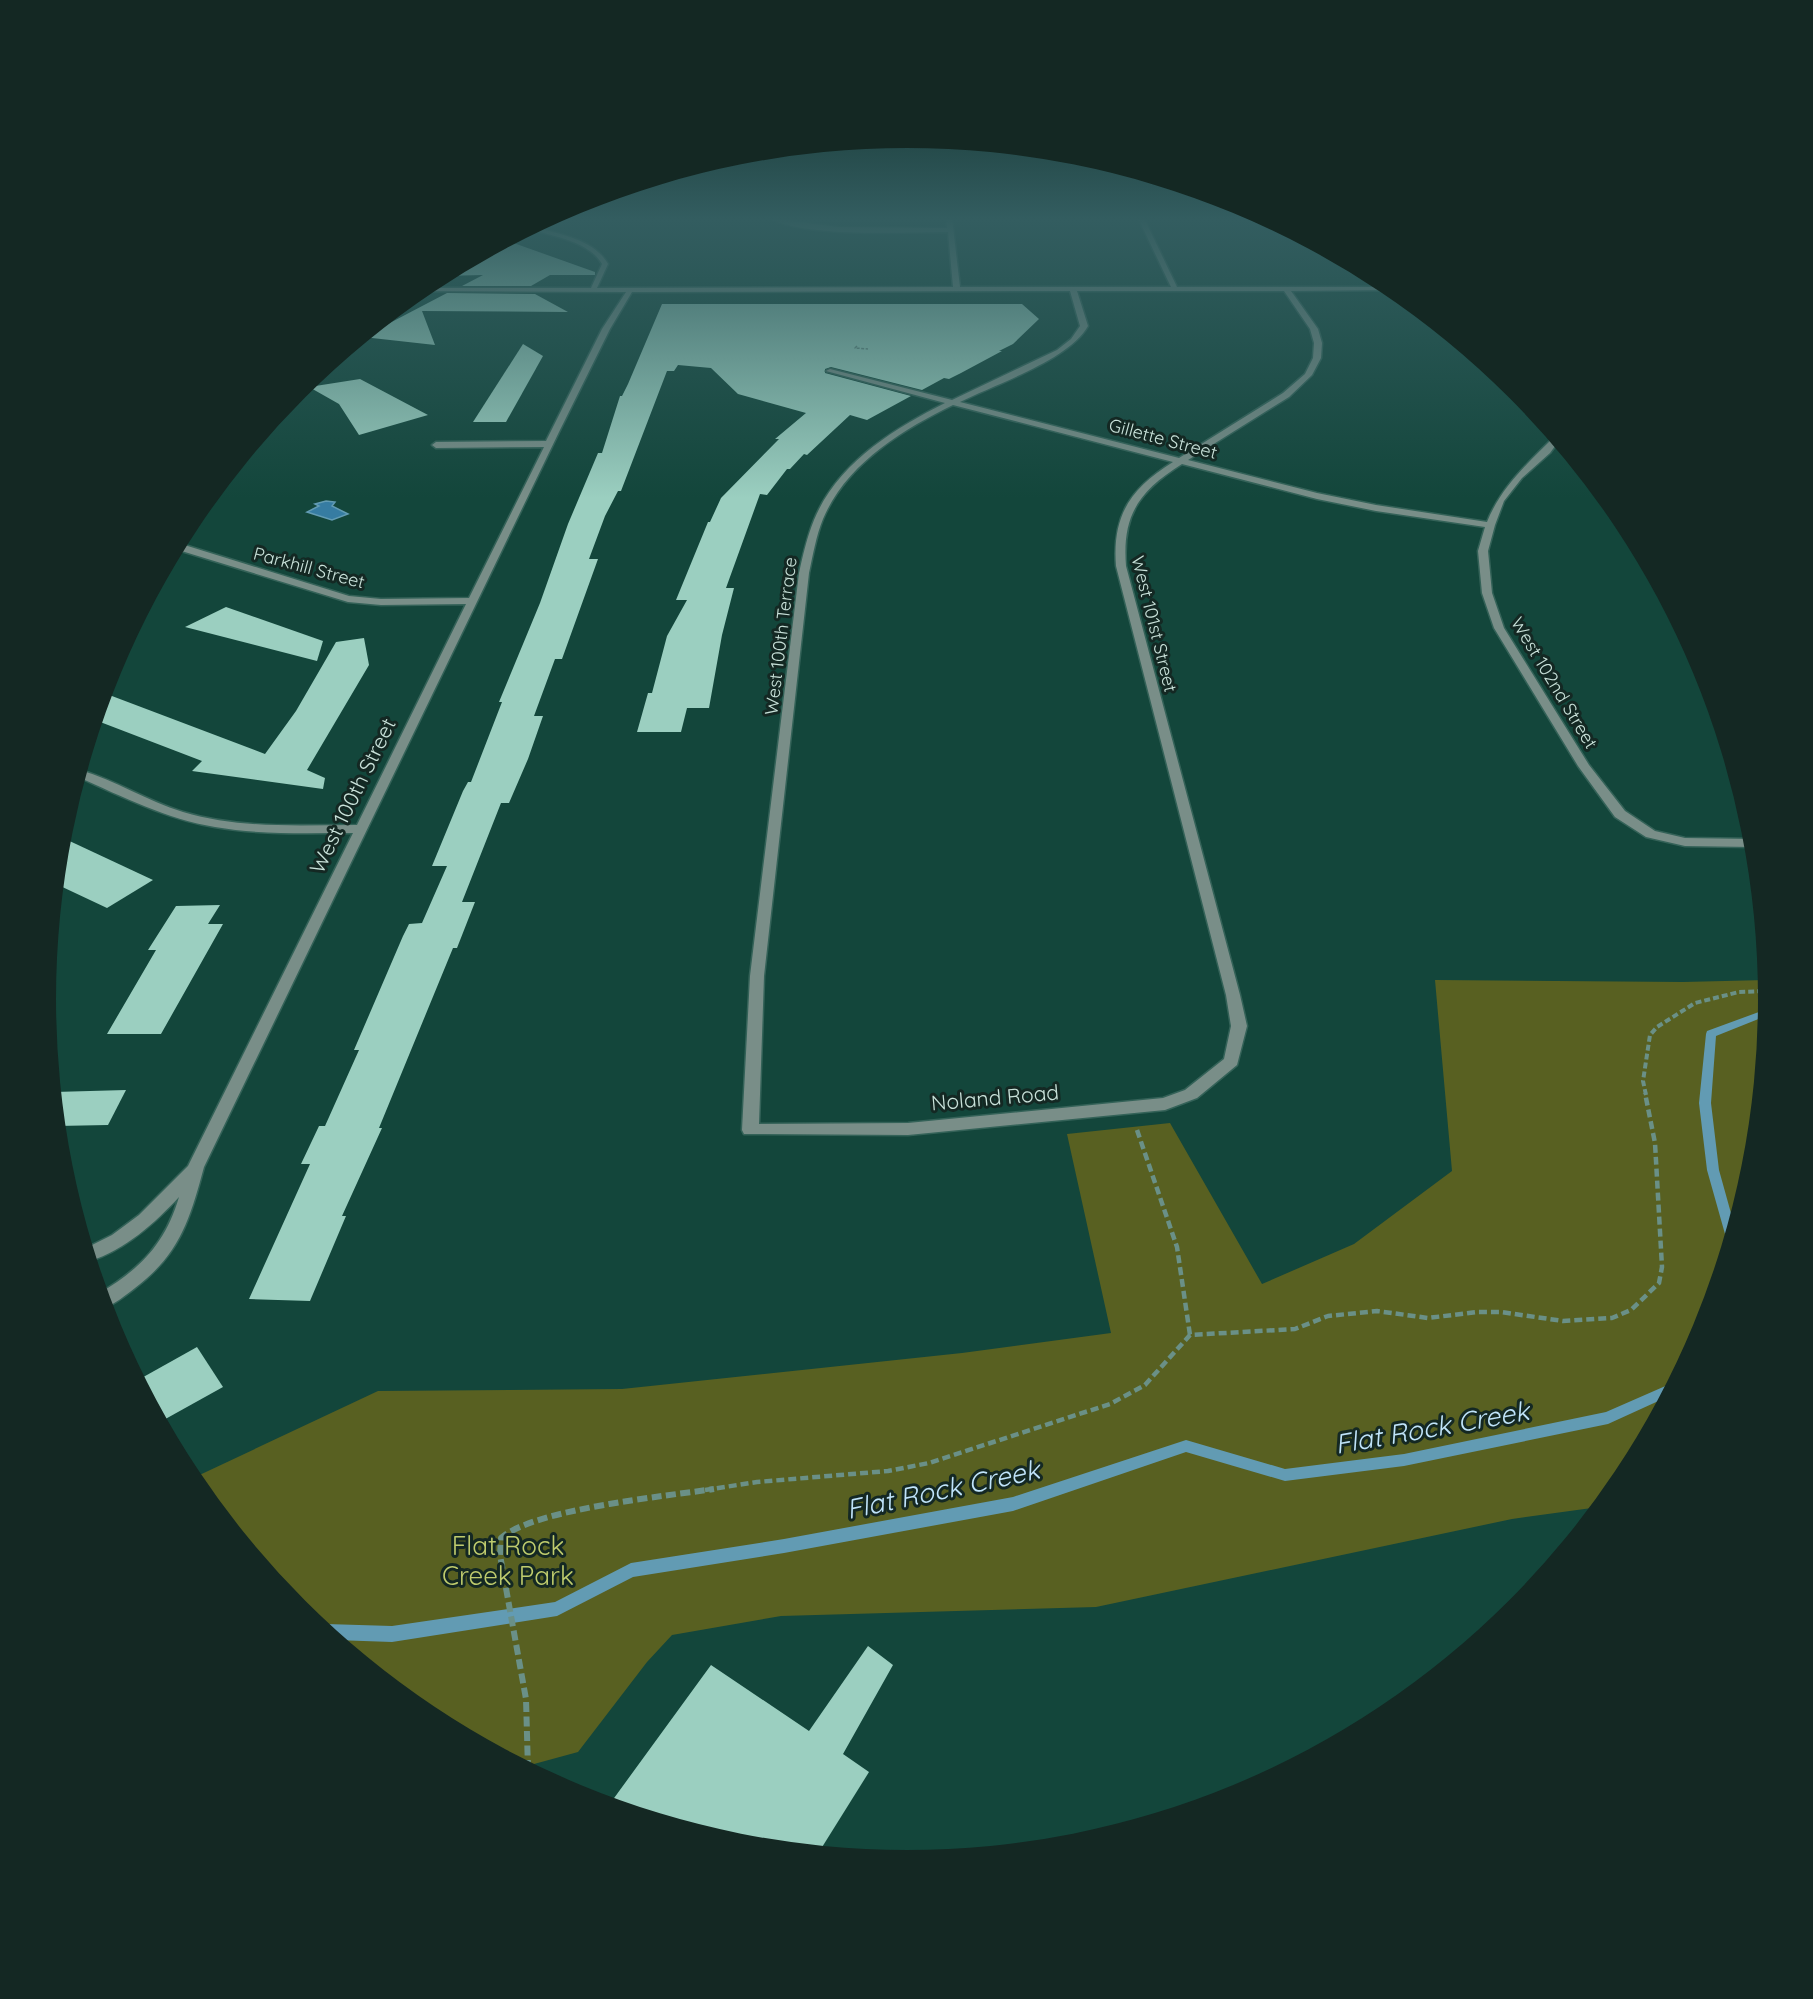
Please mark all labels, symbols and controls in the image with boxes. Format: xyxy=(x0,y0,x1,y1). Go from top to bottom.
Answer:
street label: Gillette Street xyxy=(1107,413,1220,464)
street label: Parkhill Street xyxy=(251,542,367,593)
street label: West 101st Street xyxy=(1126,553,1183,694)
street label: West 100th Terrace xyxy=(759,556,802,716)
street label: West 102nd Street xyxy=(1506,613,1603,753)
street label: West 100th Street xyxy=(303,714,401,877)
street label: Noland Road xyxy=(930,1078,1060,1116)
water label: Flat Rock Creek xyxy=(1332,1393,1534,1461)
water label: Flat Rock Creek xyxy=(843,1451,1045,1526)
park label: Flat Rock Creek Park xyxy=(442,1529,574,1592)

